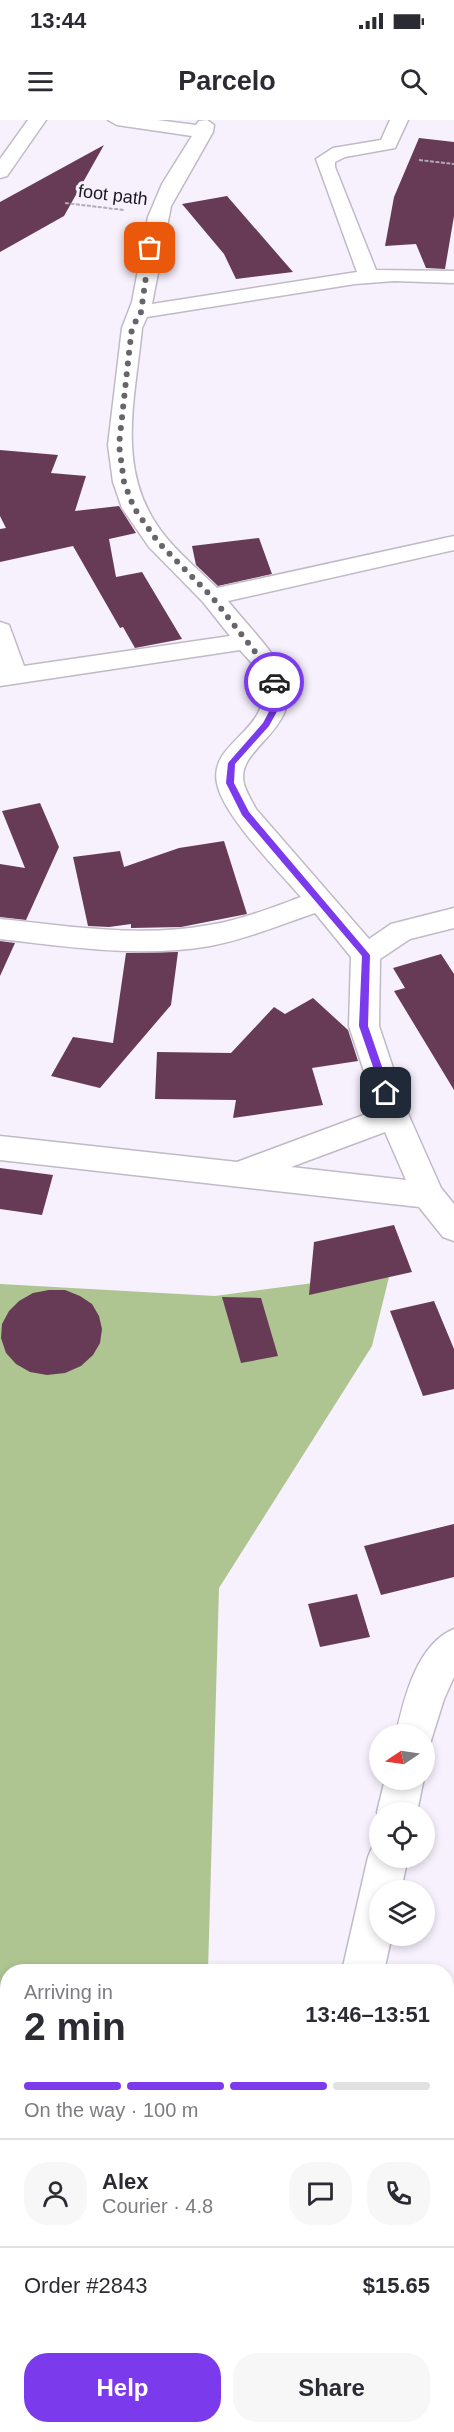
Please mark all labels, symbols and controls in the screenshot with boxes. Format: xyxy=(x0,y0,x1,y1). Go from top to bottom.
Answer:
text: 13:44 xyxy=(30,8,86,33)
icon: menu xyxy=(24,65,57,98)
icon: search xyxy=(397,65,430,98)
text: Parcelo xyxy=(178,66,276,96)
street label: foot path xyxy=(77,181,149,209)
pin xyxy=(124,222,175,273)
icon: bag xyxy=(133,231,166,264)
courier xyxy=(244,652,304,712)
icon: car xyxy=(258,666,291,699)
pin xyxy=(360,1067,411,1118)
icon: home xyxy=(369,1076,402,1109)
north arrow xyxy=(369,1724,435,1790)
map controls xyxy=(369,1724,435,1946)
button: locate xyxy=(369,1802,435,1868)
button: layers xyxy=(369,1880,435,1946)
text: Arriving in xyxy=(24,1981,113,2003)
text: 13:46–13:51 xyxy=(305,2002,430,2027)
text: 2 min xyxy=(24,2005,126,2048)
text: On the way · 100 m xyxy=(24,2099,199,2121)
button: person xyxy=(24,2162,87,2225)
button: chat xyxy=(289,2162,352,2225)
button: phone xyxy=(367,2162,430,2225)
text: Alex xyxy=(102,2169,148,2194)
text: Courier · 4.8 xyxy=(102,2195,213,2217)
text: Order #2843 xyxy=(24,2273,148,2298)
text: $15.65 xyxy=(363,2273,430,2298)
button: Help xyxy=(24,2353,221,2422)
button: Share xyxy=(233,2353,430,2422)

